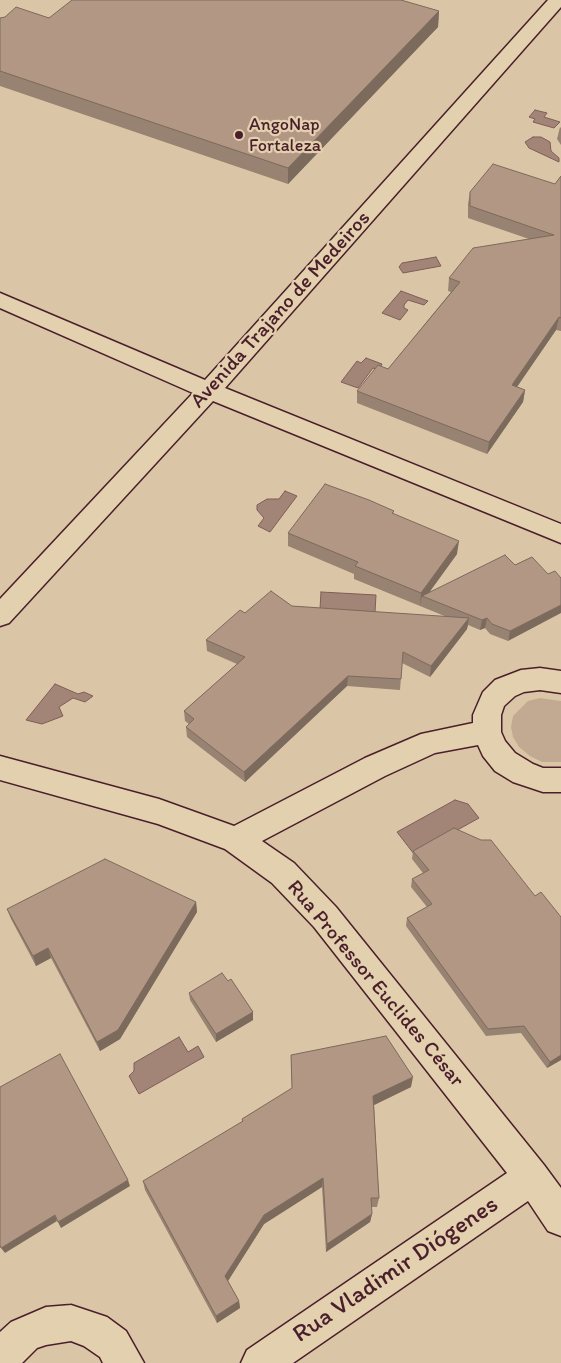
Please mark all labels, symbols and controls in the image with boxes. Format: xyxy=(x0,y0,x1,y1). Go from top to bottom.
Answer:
place label: AngoNap Fortaleza xyxy=(249,114,321,156)
marker: AngoNap Fortaleza xyxy=(233,129,245,141)
street label: Avenida Trajano de Medeiros xyxy=(186,206,376,414)
street label: Rua Professor Euclides César xyxy=(281,876,469,1092)
street label: Rua Vladimir Diógenes xyxy=(288,1190,504,1350)

